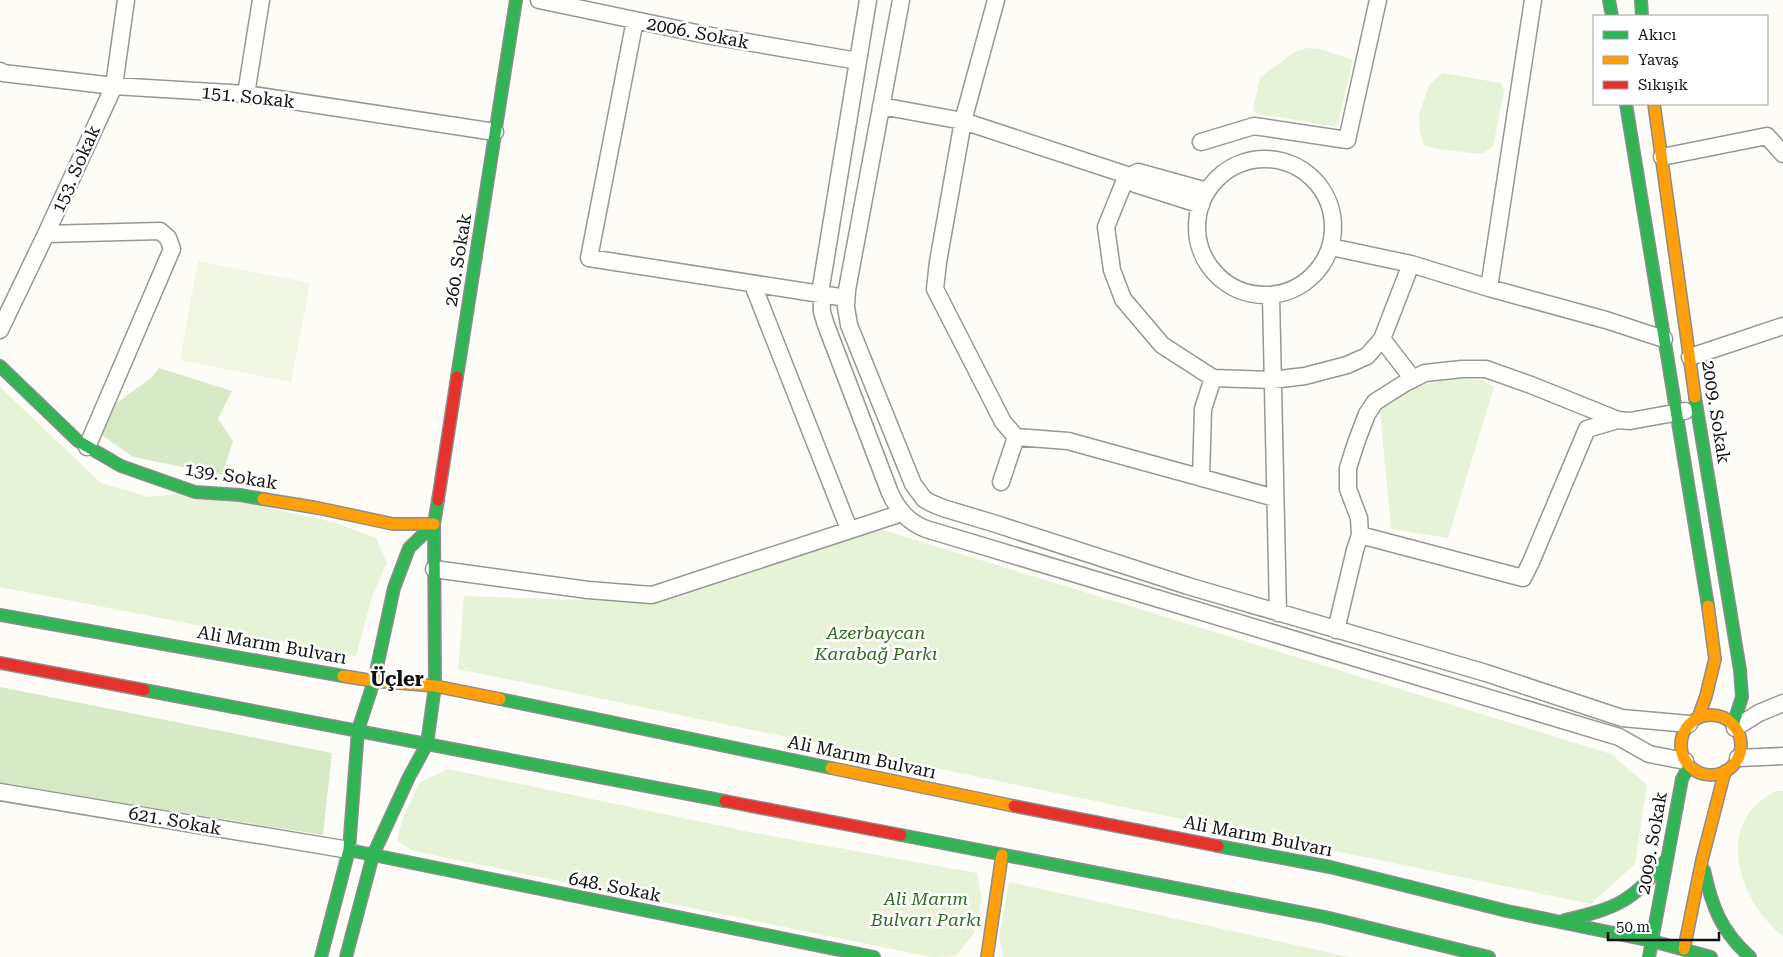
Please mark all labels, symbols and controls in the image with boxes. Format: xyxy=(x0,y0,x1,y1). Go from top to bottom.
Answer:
street label: 2006. Sokak xyxy=(645,12,751,53)
legend xyxy=(1593,15,1768,105)
text: Akıcı xyxy=(1638,26,1676,44)
text: Yavaş xyxy=(1638,51,1679,69)
text: Sıkışık xyxy=(1638,76,1688,94)
street label: 151. Sokak xyxy=(200,81,296,112)
street label: 153. Sokak xyxy=(47,122,104,216)
street label: 260. Sokak xyxy=(440,212,475,308)
street label: 2009. Sokak xyxy=(1698,359,1735,465)
street label: 139. Sokak xyxy=(183,458,279,493)
street label: Ali Marım Bulvarı xyxy=(196,621,349,668)
park label: Azerbaycan Karabağ Parkı xyxy=(814,622,938,664)
district label: Üçler xyxy=(370,666,424,691)
street label: Ali Marım Bulvarı xyxy=(786,731,938,783)
street label: 2009. Sokak xyxy=(1632,790,1671,896)
street label: 621. Sokak xyxy=(127,802,223,839)
street label: Ali Marım Bulvarı xyxy=(1182,811,1335,860)
street label: 648. Sokak xyxy=(567,867,663,906)
park label: Ali Marım Bulvarı Parkı xyxy=(870,888,982,930)
scale bar xyxy=(1608,910,1719,942)
text: 50 m xyxy=(1616,918,1651,936)

